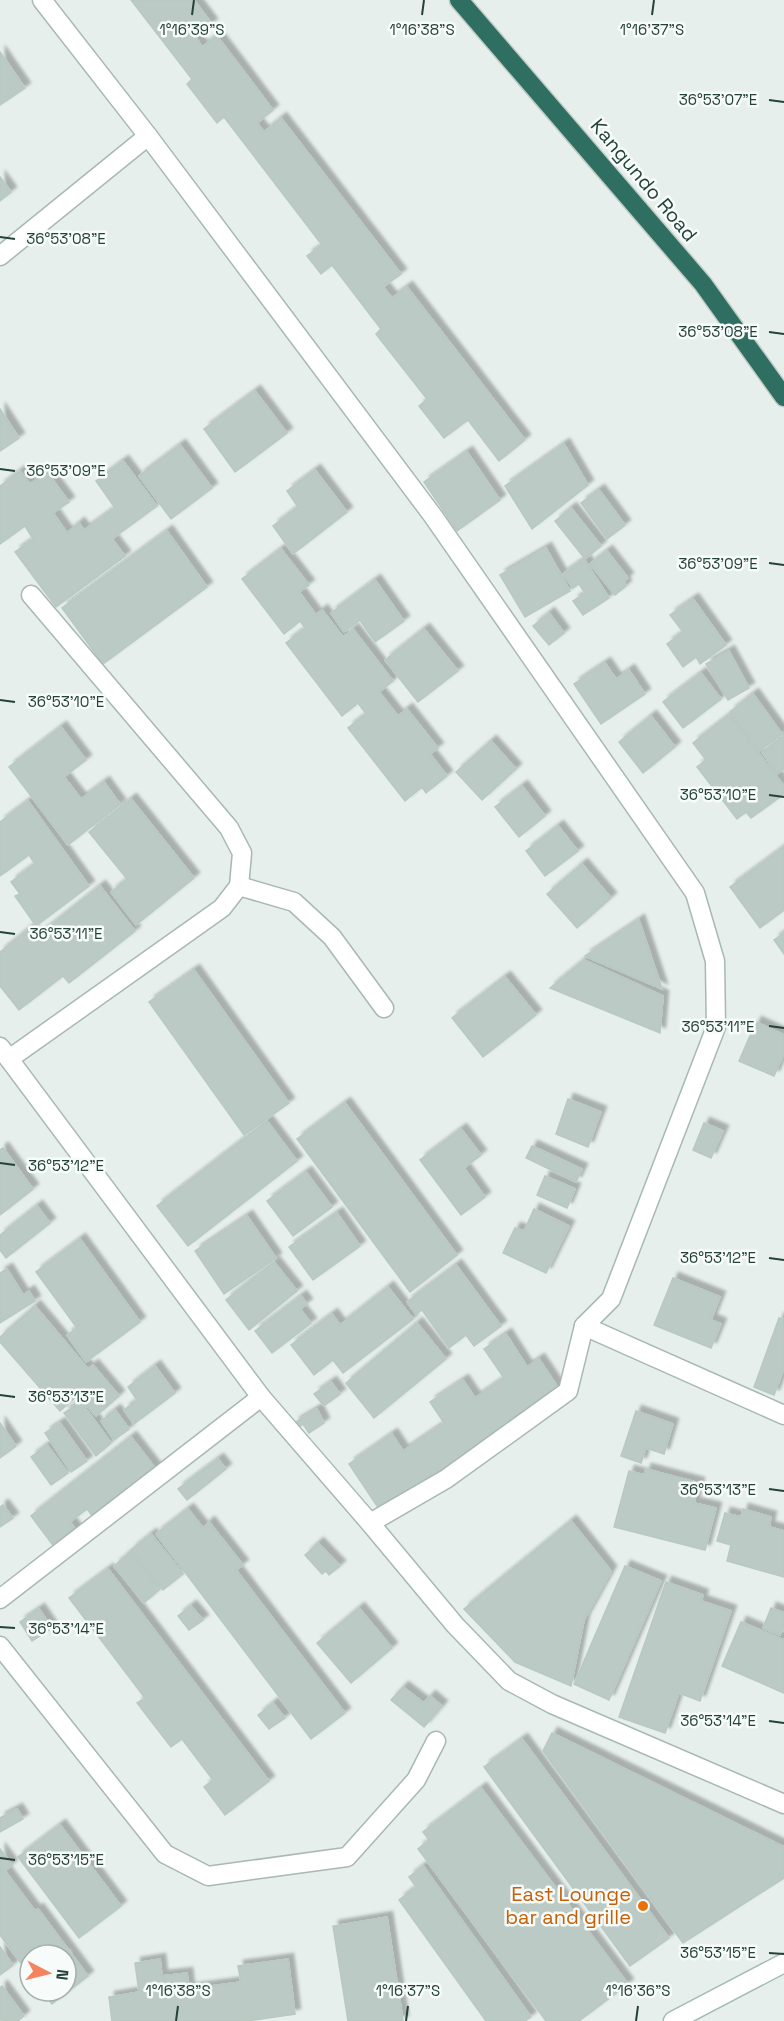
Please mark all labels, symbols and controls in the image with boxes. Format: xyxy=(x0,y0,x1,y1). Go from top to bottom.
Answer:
text: 1°16'39"S xyxy=(159,20,225,39)
text: 1°16'38"S xyxy=(389,20,455,39)
text: 1°16'37"S xyxy=(620,20,684,39)
text: 36°53'07"E xyxy=(679,90,757,109)
street label: Kangundo Road xyxy=(585,113,703,247)
text: 36°53'08"E xyxy=(26,229,106,248)
text: 36°53'08"E xyxy=(678,322,758,341)
text: 36°53'09"E xyxy=(26,461,106,480)
text: 36°53'09"E xyxy=(678,554,758,573)
text: 36°53'10"E xyxy=(28,692,104,711)
text: 36°53'10"E xyxy=(680,785,756,804)
text: 36°53'11"E xyxy=(29,924,103,943)
text: 36°53'11"E xyxy=(681,1017,755,1036)
text: 36°53'12"E xyxy=(28,1156,104,1175)
text: 36°53'12"E xyxy=(680,1248,756,1267)
text: 36°53'13"E xyxy=(28,1387,104,1406)
text: 36°53'13"E xyxy=(680,1480,756,1499)
text: 36°53'14"E xyxy=(28,1619,104,1638)
text: 36°53'14"E xyxy=(680,1711,756,1730)
text: 36°53'15"E xyxy=(28,1850,104,1869)
place label: East Lounge bar and grille xyxy=(505,1881,631,1930)
marker: East Lounge bar and grille xyxy=(636,1899,650,1913)
north arrow xyxy=(18,1943,78,2003)
text: 36°53'15"E xyxy=(680,1943,756,1962)
text: N xyxy=(51,1968,73,1981)
text: 1°16'38"S xyxy=(145,1981,211,2000)
text: 1°16'37"S xyxy=(376,1981,440,2000)
text: 1°16'36"S xyxy=(605,1981,671,2000)

